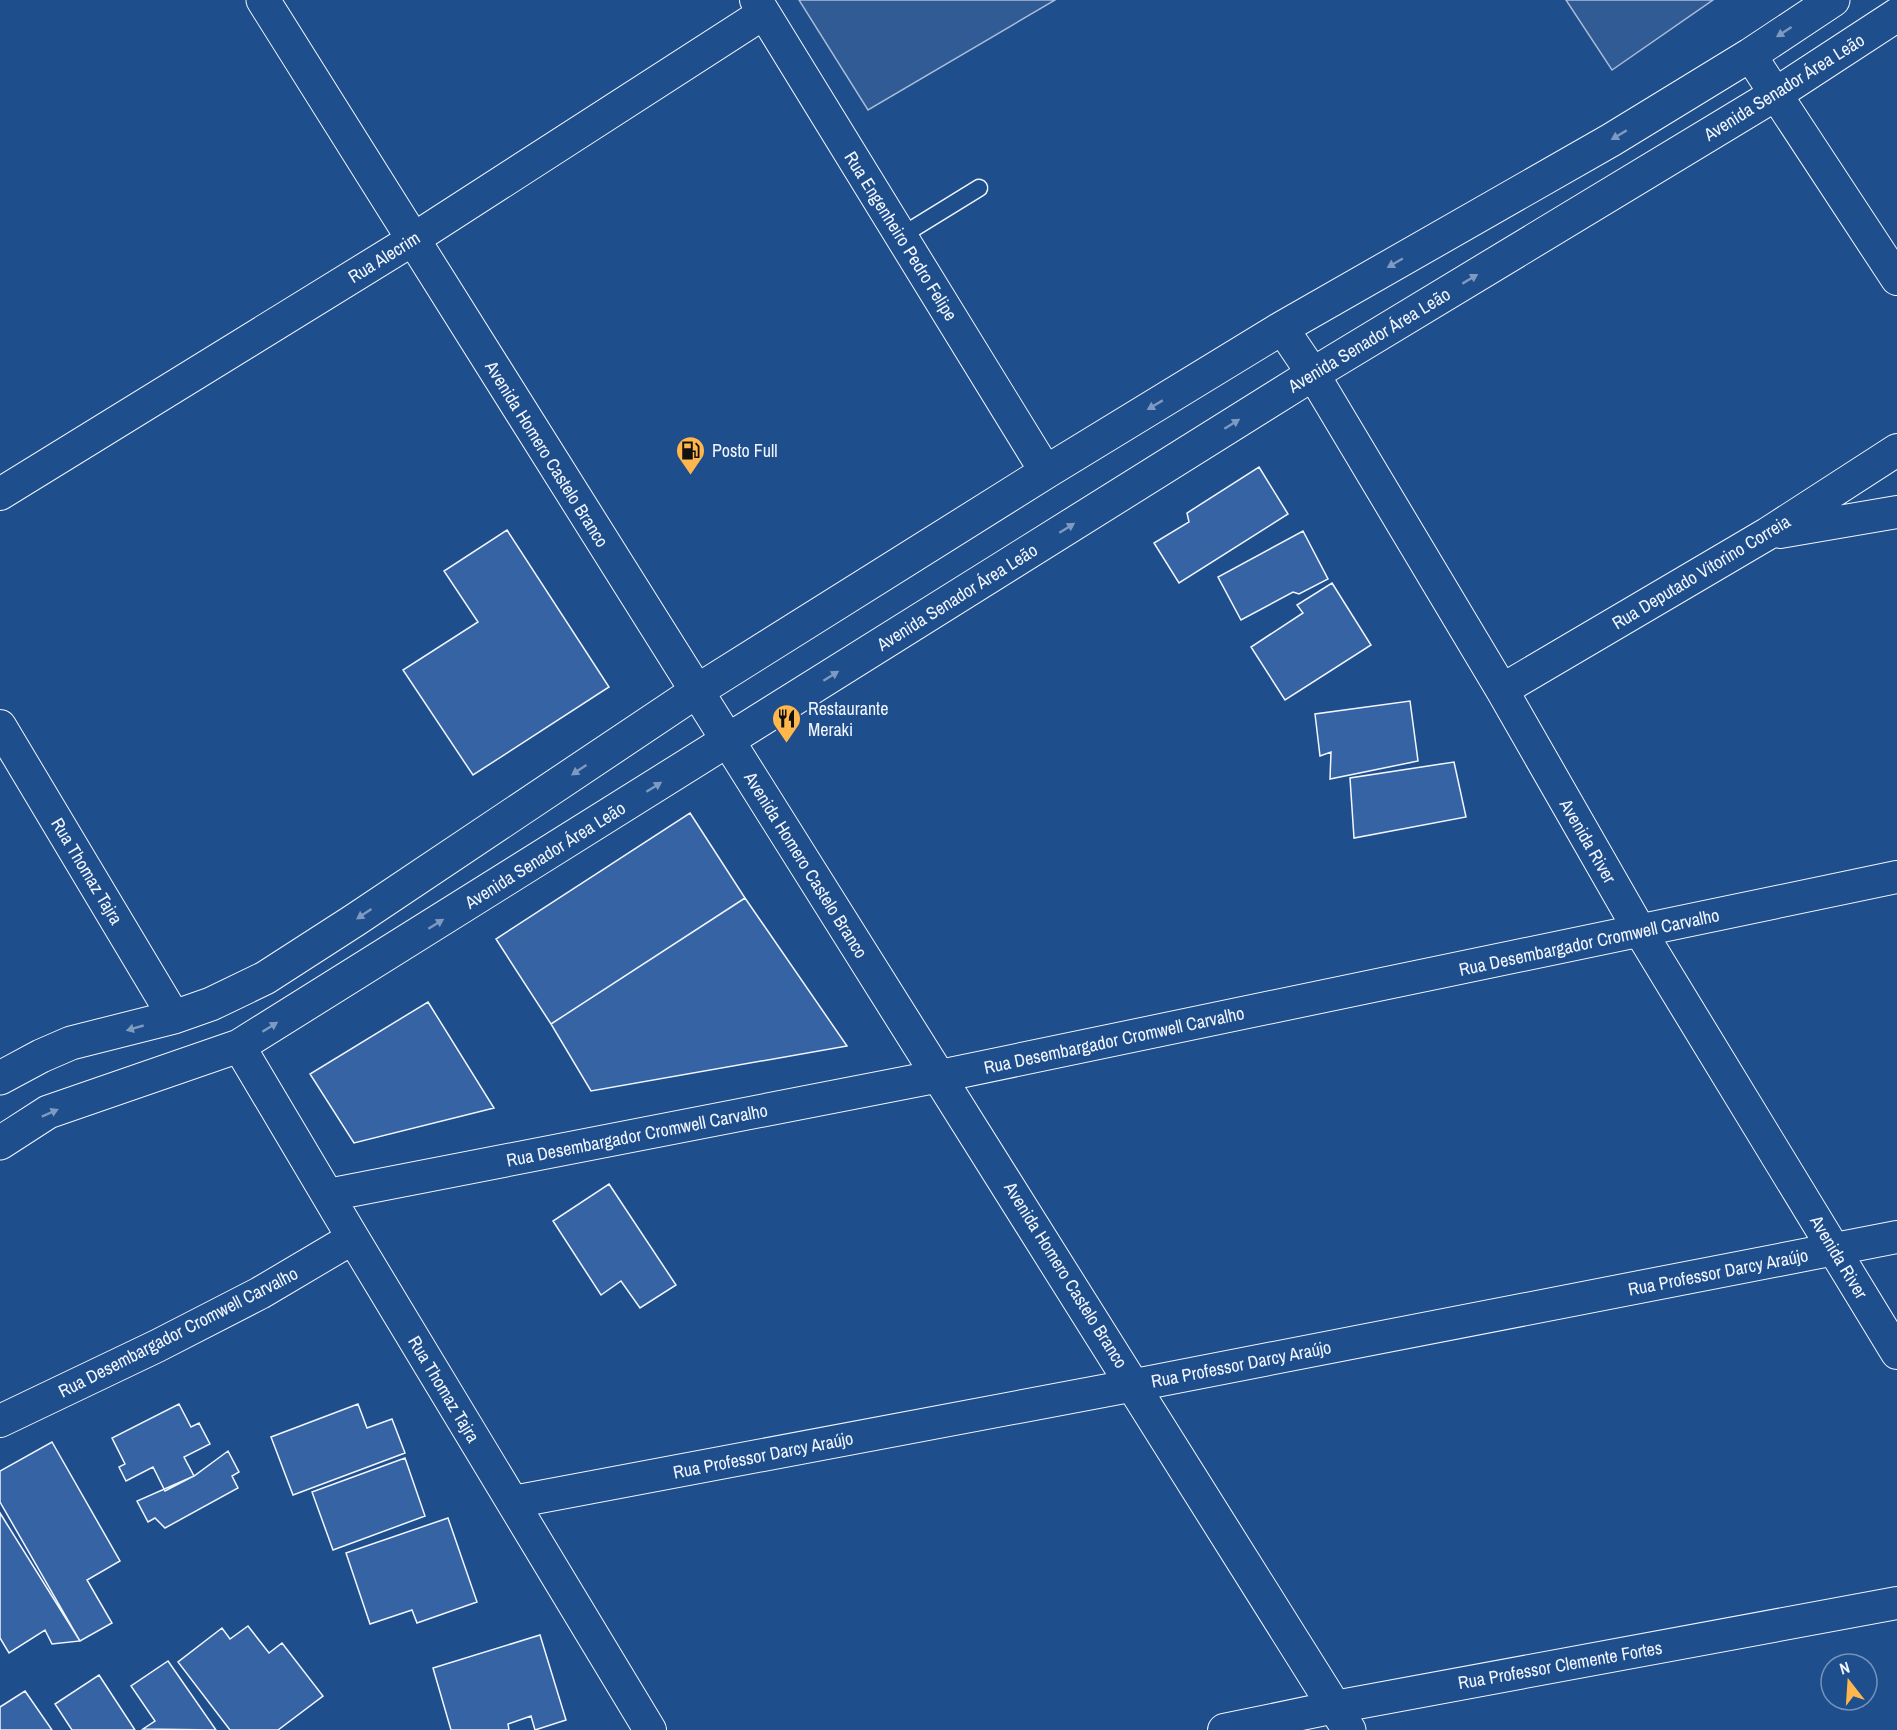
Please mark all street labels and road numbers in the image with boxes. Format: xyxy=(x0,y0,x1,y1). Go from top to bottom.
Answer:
street label: Avenida Senador Área Leão xyxy=(1698,27,1869,147)
street label: Rua Engenheiro Pedro Felipe xyxy=(839,147,963,325)
street label: Rua Alecrim xyxy=(343,225,425,289)
street label: Avenida Senador Área Leão xyxy=(1282,282,1455,399)
street label: Avenida Homero Castelo Branco xyxy=(479,355,615,552)
street label: Rua Deputado Vitorino Correia xyxy=(1607,509,1795,635)
street label: Avenida Senador Área Leão xyxy=(871,537,1042,657)
street label: Avenida Homero Castelo Branco xyxy=(738,766,874,963)
street label: Avenida River xyxy=(1553,793,1622,888)
street label: Avenida Senador Área Leão xyxy=(459,795,630,915)
street label: Rua Thomaz Tajra xyxy=(45,813,129,929)
street label: Rua Desembargador Cromwell Carvalho xyxy=(1456,902,1722,982)
street label: Rua Desembargador Cromwell Carvalho xyxy=(981,1000,1247,1080)
street label: Rua Desembargador Cromwell Carvalho xyxy=(504,1097,770,1173)
street label: Avenida Homero Castelo Branco xyxy=(998,1176,1134,1373)
street label: Avenida River xyxy=(1804,1210,1874,1303)
street label: Rua Professor Darcy Araújo xyxy=(1626,1242,1810,1302)
street label: Rua Desembargador Cromwell Carvalho xyxy=(54,1261,302,1403)
street label: Rua Thomaz Tajra xyxy=(402,1331,486,1447)
street label: Rua Professor Darcy Araújo xyxy=(1149,1334,1333,1394)
street label: Rua Professor Darcy Araújo xyxy=(671,1425,855,1485)
street label: Rua Professor Clemente Fortes xyxy=(1456,1635,1664,1695)

